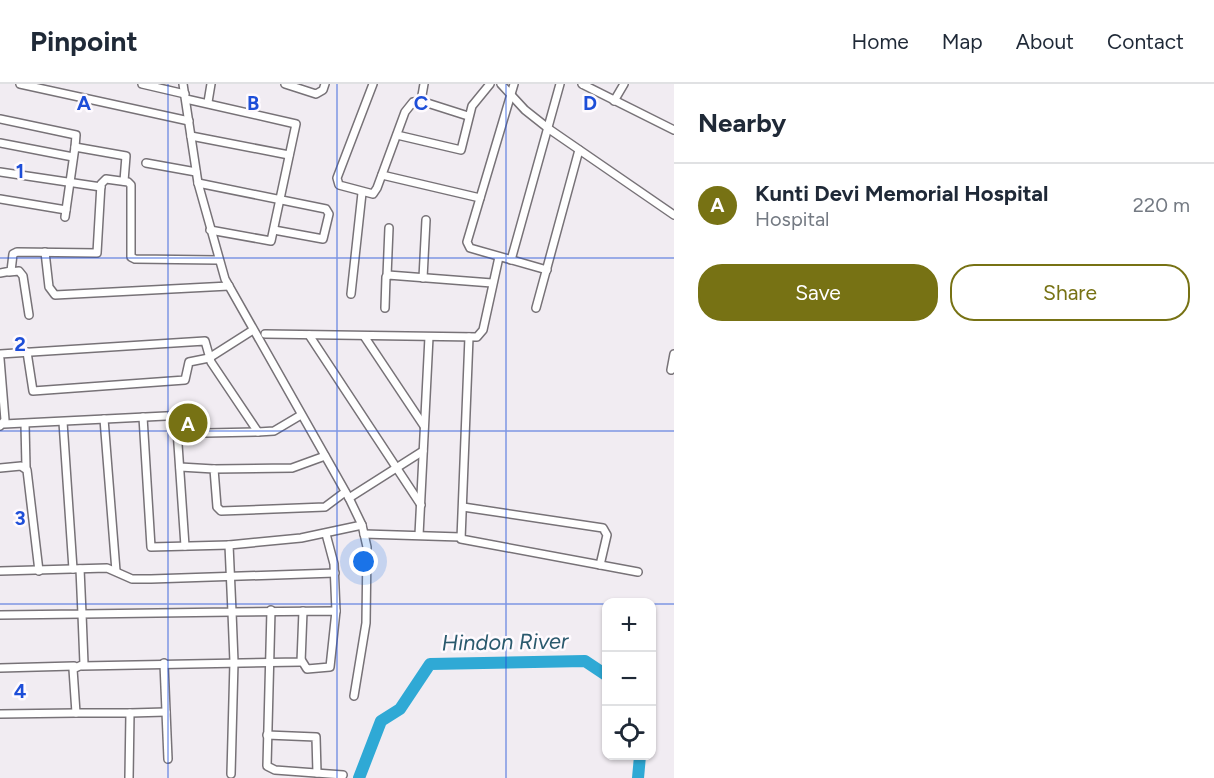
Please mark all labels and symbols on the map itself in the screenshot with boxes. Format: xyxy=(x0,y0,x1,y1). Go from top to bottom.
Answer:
text: A xyxy=(77,91,92,115)
text: B xyxy=(247,91,259,115)
text: C xyxy=(414,91,428,115)
text: D xyxy=(583,91,597,115)
text: 1 xyxy=(16,159,24,183)
text: 2 xyxy=(14,332,26,356)
pin: A xyxy=(168,400,207,446)
text: 3 xyxy=(14,506,26,530)
your location xyxy=(349,547,378,576)
water label: Hindon River xyxy=(441,627,570,657)
text: 4 xyxy=(14,679,27,703)

